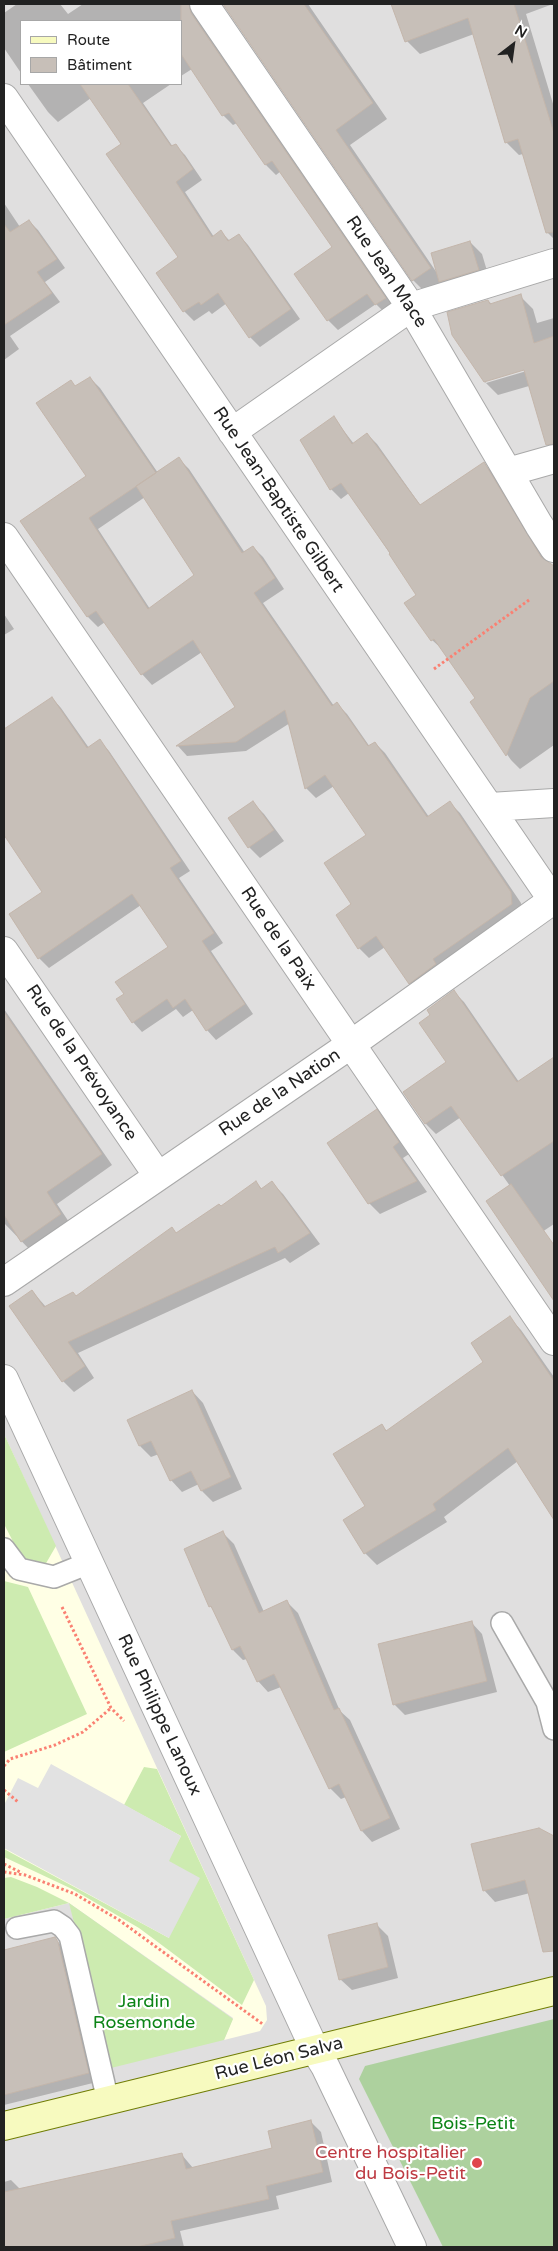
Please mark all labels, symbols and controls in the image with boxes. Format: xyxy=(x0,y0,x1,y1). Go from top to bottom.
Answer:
legend xyxy=(20,20,182,85)
north arrow xyxy=(488,20,538,70)
text: N xyxy=(512,21,530,42)
text: Route xyxy=(67,31,110,49)
text: Bâtiment xyxy=(67,56,132,74)
street label: Rue Jean Mace xyxy=(341,212,431,332)
street label: Rue Jean-Baptiste Gilbert xyxy=(208,403,348,597)
street label: Rue de la Paix xyxy=(235,883,321,995)
street label: Rue de la Prévoyance xyxy=(21,981,141,1145)
street label: Rue de la Nation xyxy=(215,1044,345,1142)
street label: Rue Philippe Lanoux xyxy=(112,1631,206,1799)
park label: Jardin Rosemonde xyxy=(93,1991,195,2034)
street label: Rue Léon Salva xyxy=(213,2033,345,2085)
park label: Bois-Petit xyxy=(431,2113,515,2135)
place label: Centre hospitalier du Bois-Petit xyxy=(315,2142,466,2184)
marker: Centre hospitalier du Bois-Petit xyxy=(470,2156,484,2170)

